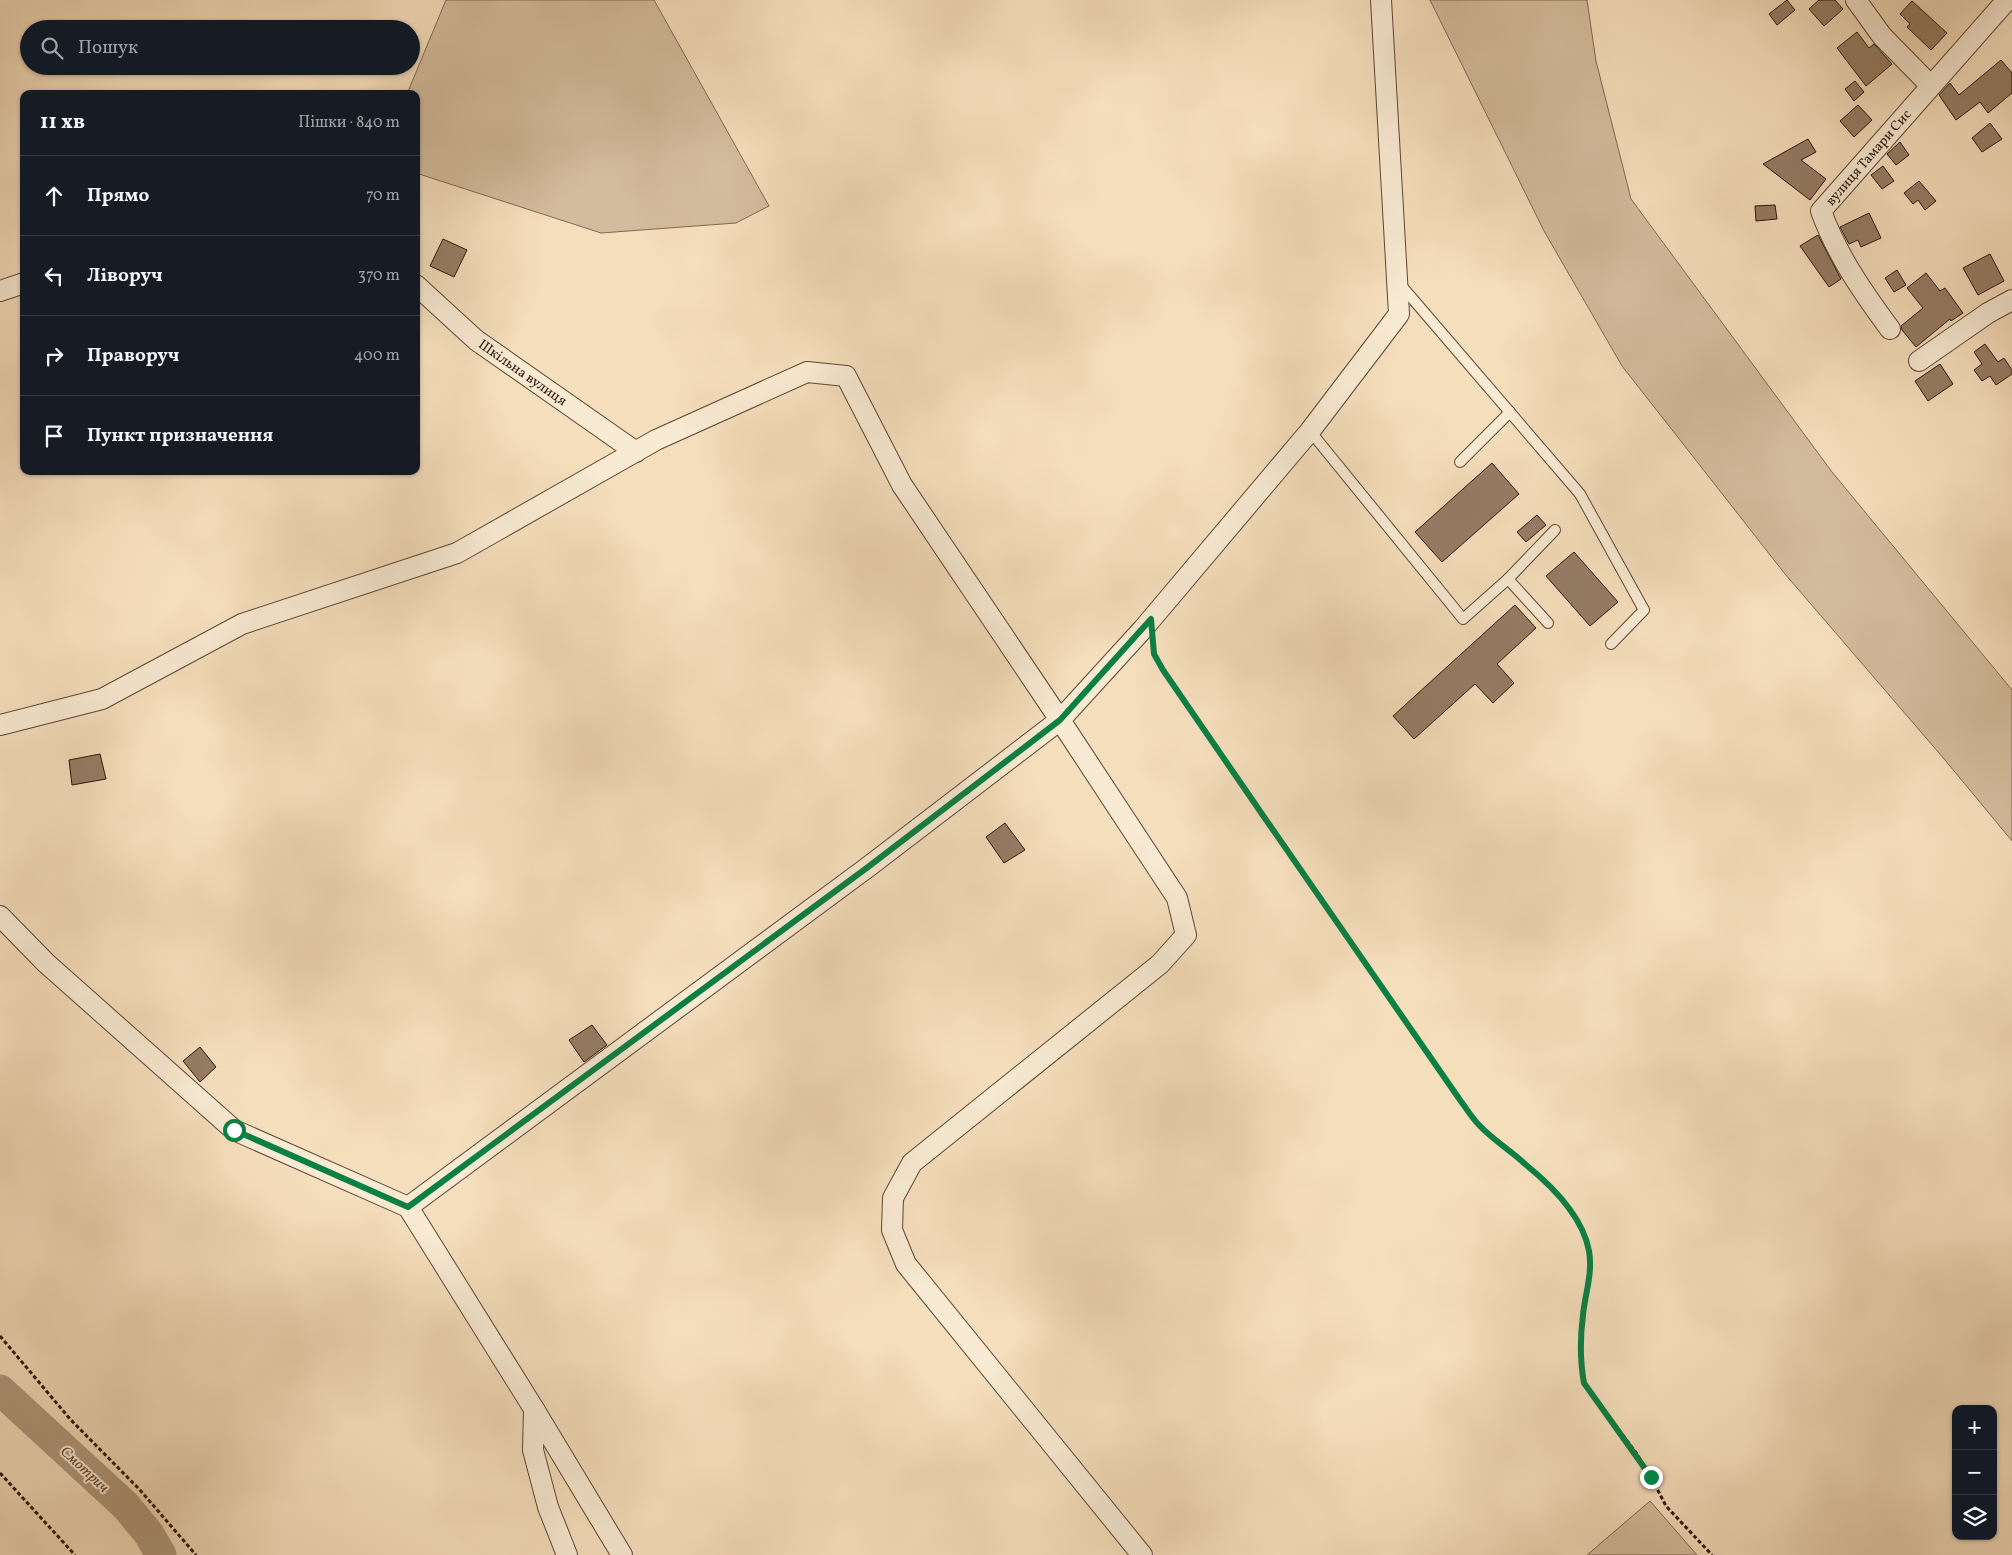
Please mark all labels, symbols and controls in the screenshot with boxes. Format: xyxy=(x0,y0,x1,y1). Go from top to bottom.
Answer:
search box xyxy=(20,20,420,75)
icon: search xyxy=(38,34,66,62)
text: Пошук xyxy=(78,35,138,61)
street label: вулиця Тамари Сис xyxy=(1822,106,1916,210)
text: 11 хв xyxy=(40,108,85,137)
text: Пішки · 840 m xyxy=(298,112,400,134)
icon: ahead xyxy=(40,182,68,210)
text: Прямо xyxy=(87,183,149,209)
text: 70 m xyxy=(366,185,400,207)
icon: left xyxy=(40,262,68,290)
text: Ліворуч xyxy=(87,263,162,289)
text: 370 m xyxy=(358,265,400,287)
street label: Шкільна вулиця xyxy=(474,336,570,411)
icon: right xyxy=(40,342,68,370)
text: Праворуч xyxy=(87,343,179,369)
text: 400 m xyxy=(354,345,400,367)
icon: arrive xyxy=(40,422,68,450)
text: Пункт призначення xyxy=(87,423,273,449)
route start xyxy=(223,1119,246,1142)
map controls xyxy=(1952,1405,1997,1540)
button: + xyxy=(1952,1405,1997,1450)
water label: Смотрич xyxy=(55,1442,113,1499)
button: − xyxy=(1952,1450,1997,1495)
route end xyxy=(1640,1466,1663,1489)
button: layers xyxy=(1952,1495,1997,1540)

